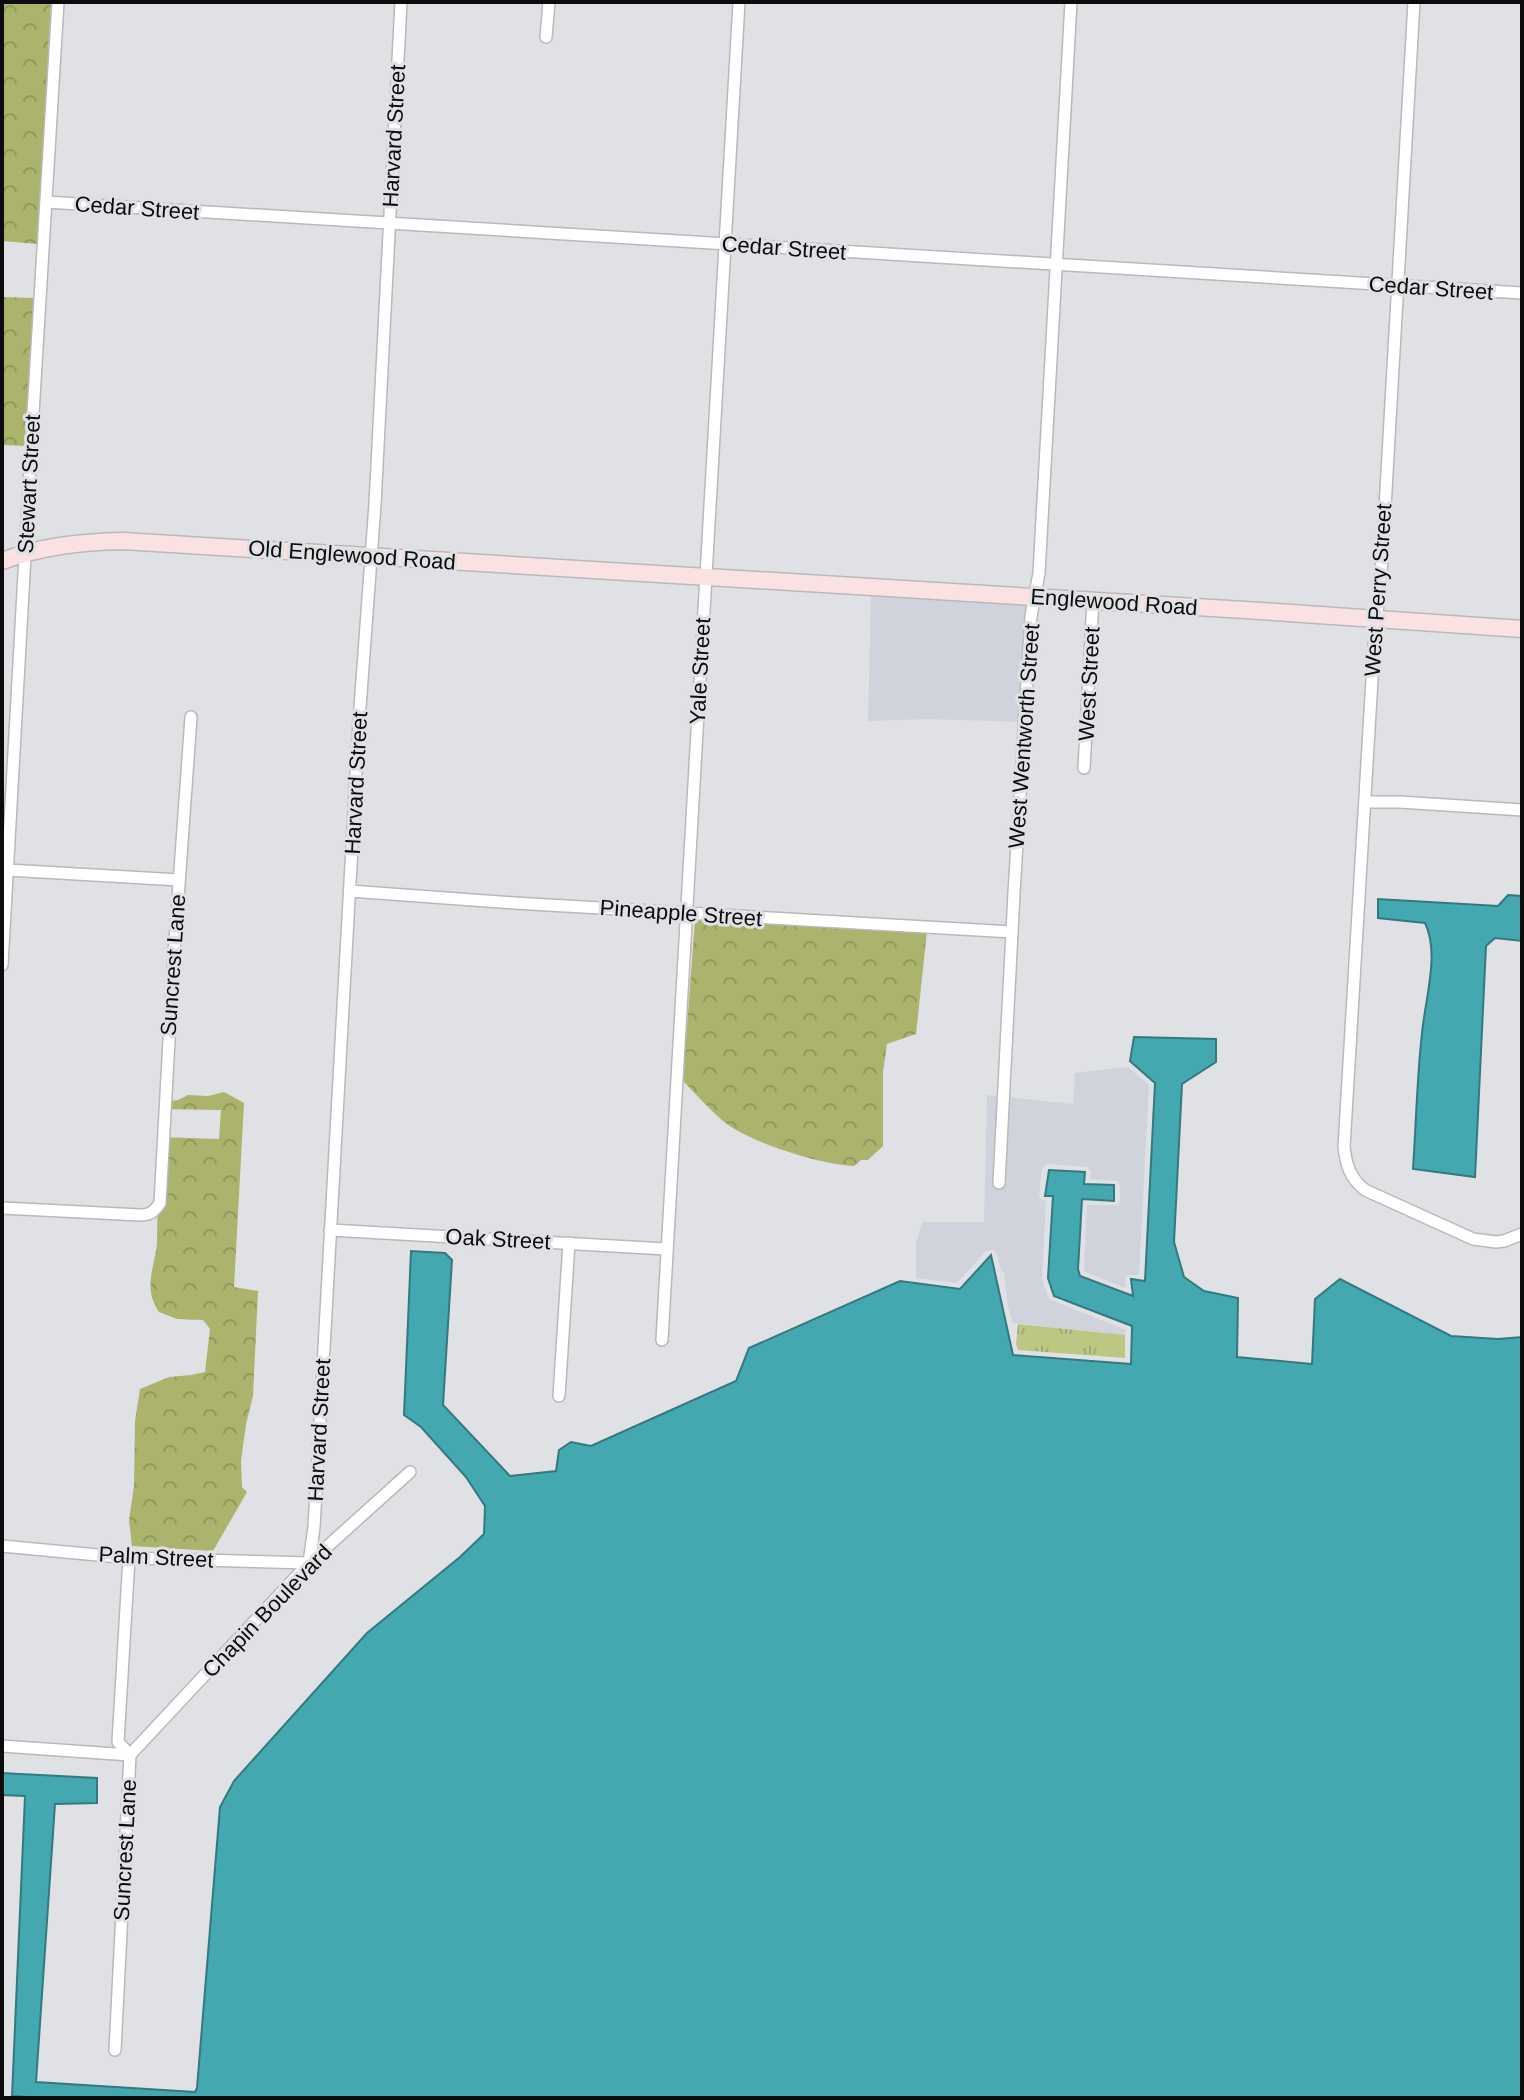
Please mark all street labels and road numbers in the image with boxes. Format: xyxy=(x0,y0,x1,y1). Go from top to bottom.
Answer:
street label: Harvard Street xyxy=(378,64,410,208)
street label: Cedar Street xyxy=(74,191,200,225)
street label: Cedar Street xyxy=(721,231,847,265)
street label: Cedar Street xyxy=(1368,271,1494,305)
street label: Stewart Street xyxy=(13,414,45,554)
street label: West Perry Street xyxy=(1359,503,1397,677)
street label: Old Englewood Road xyxy=(247,535,457,575)
street label: Englewood Road xyxy=(1030,584,1198,620)
street label: Yale Street xyxy=(685,617,715,725)
street label: West Wentworth Street xyxy=(1004,623,1044,849)
street label: West Street xyxy=(1074,626,1104,742)
street label: Harvard Street xyxy=(340,711,372,855)
street label: Suncrest Lane xyxy=(156,893,190,1037)
street label: Pineapple Street xyxy=(599,895,763,931)
street label: Oak Street xyxy=(445,1224,551,1254)
street label: Harvard Street xyxy=(303,1358,335,1502)
street label: Chapin Boulevard xyxy=(197,1539,337,1683)
street label: Palm Street xyxy=(98,1542,214,1572)
street label: Suncrest Lane xyxy=(109,1779,141,1921)

